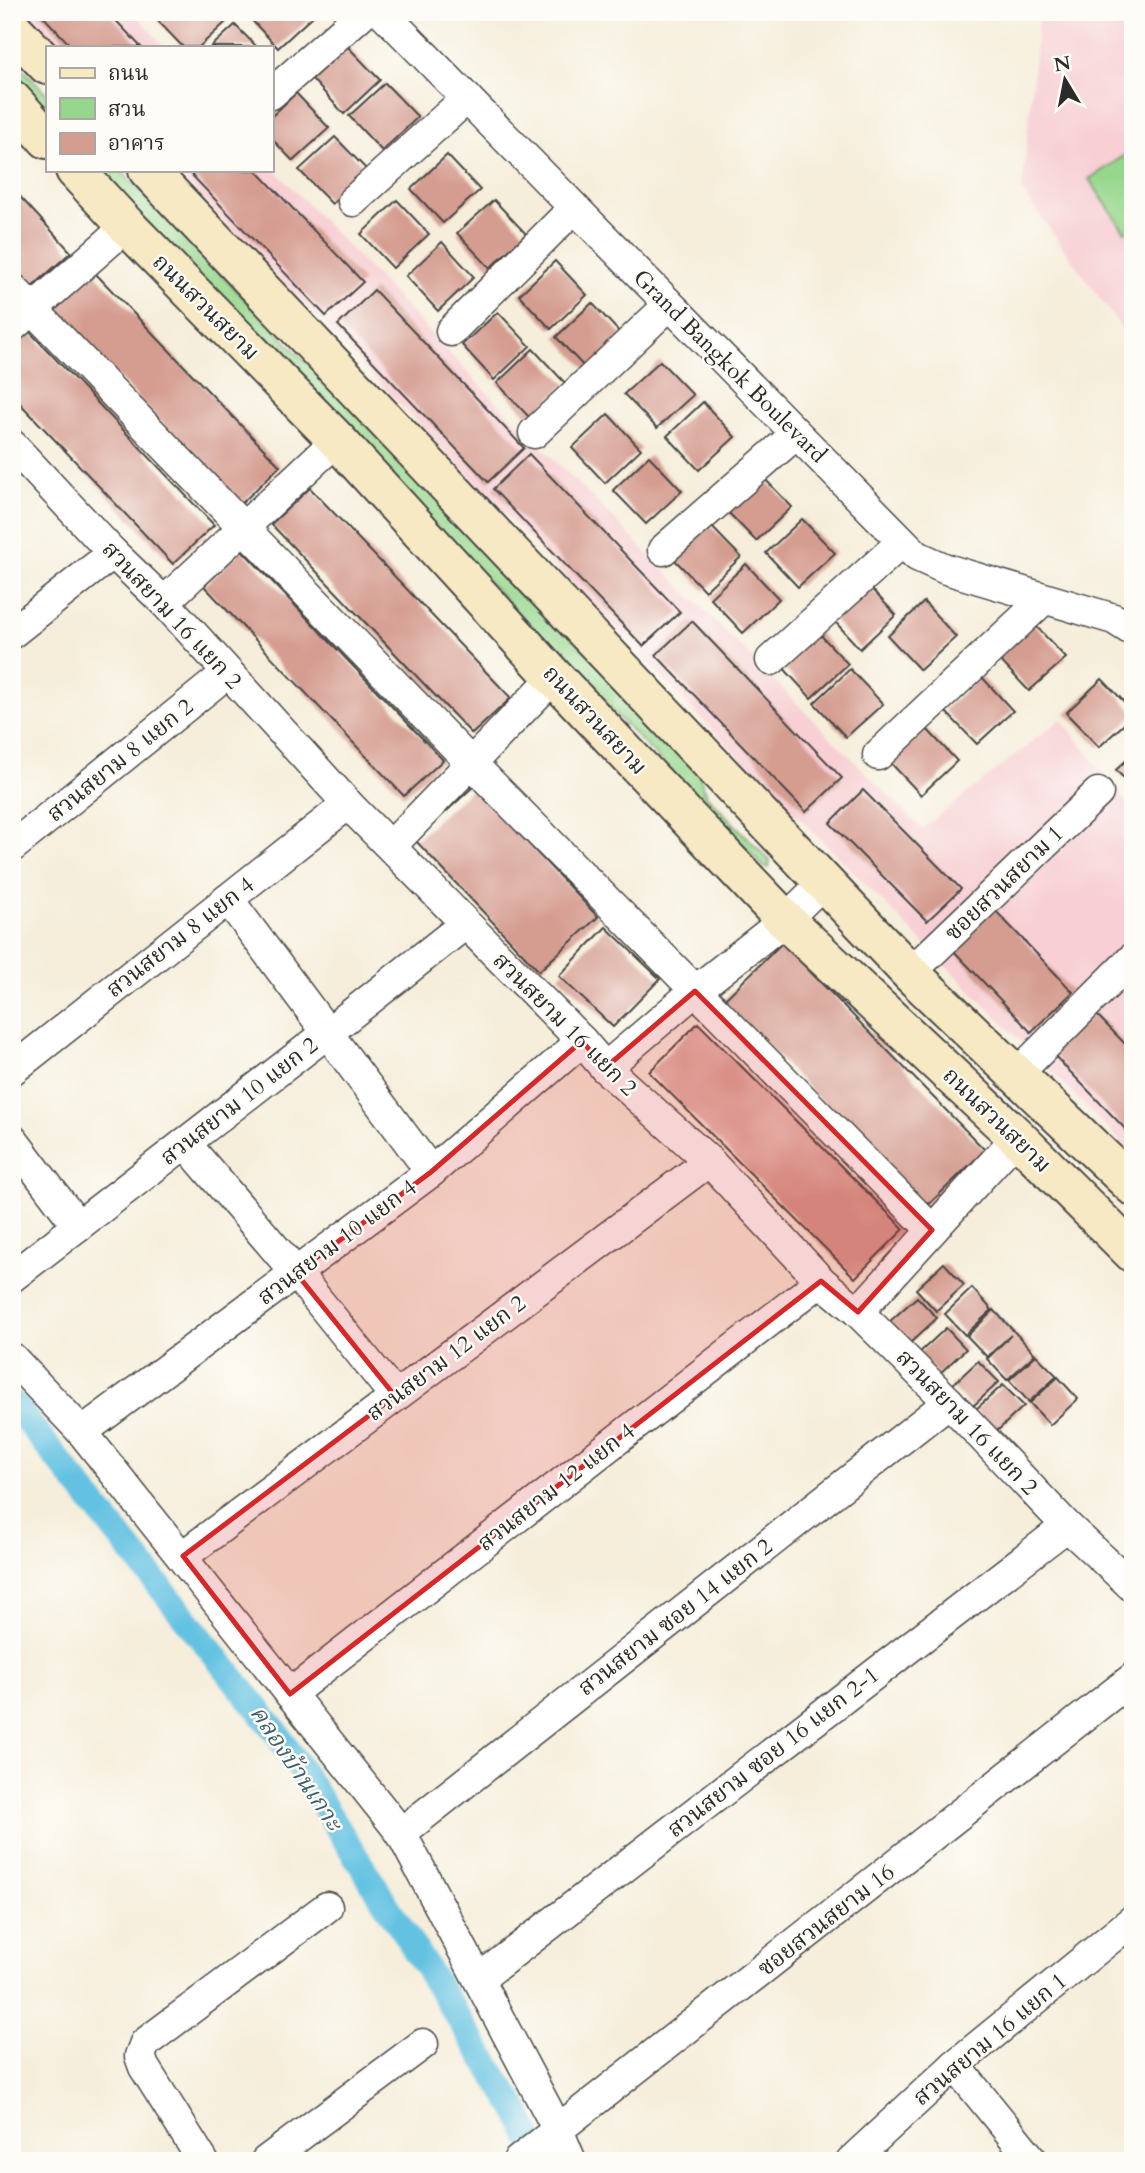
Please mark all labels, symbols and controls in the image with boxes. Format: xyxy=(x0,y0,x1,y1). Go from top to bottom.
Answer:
legend xyxy=(46,46,273,172)
north arrow xyxy=(1030,46,1100,116)
text: N xyxy=(1052,50,1073,78)
text: ถนน xyxy=(108,59,149,88)
text: สวน xyxy=(108,95,146,124)
text: อาคาร xyxy=(108,129,165,158)
street label: ถนนสวนสยาม xyxy=(146,247,266,367)
street label: Grand Bangkok Boulevard xyxy=(626,262,834,470)
street label: สวนสยาม 16 แยก 2 xyxy=(95,534,249,696)
street label: ถนนสวนสยาม xyxy=(536,658,654,782)
street label: สวนสยาม 8 แยก 2 xyxy=(40,691,200,829)
street label: ซอยสวนสยาม 1 xyxy=(938,818,1070,948)
street label: สวนสยาม 8 แยก 4 xyxy=(99,869,261,1005)
street label: สวนสยาม 16 แยก 2 xyxy=(486,945,644,1103)
street label: สวนสยาม 10 แยก 2 xyxy=(154,1030,324,1172)
street label: ถนนสวนสยาม xyxy=(936,1060,1058,1180)
street label: สวนสยาม 10 แยก 4 xyxy=(251,1172,423,1312)
street label: สวนสยาม 12 แยก 2 xyxy=(360,1288,532,1428)
street label: สวนสยาม 16 แยก 2 xyxy=(889,1342,1045,1502)
street label: สวนสยาม 12 แยก 4 xyxy=(471,1416,641,1558)
street label: สวนสยาม ซอย 14 แยก 2 xyxy=(571,1531,779,1703)
street label: สวนสยาม ซอย 16 แยก 2-1 xyxy=(661,1659,885,1845)
water label: คลองบ้านเกาะ xyxy=(242,1699,351,1839)
street label: ซอยสวนสยาม 16 xyxy=(751,1857,901,1983)
street label: สวนสยาม 16 แยก 1 xyxy=(907,1965,1073,2113)

